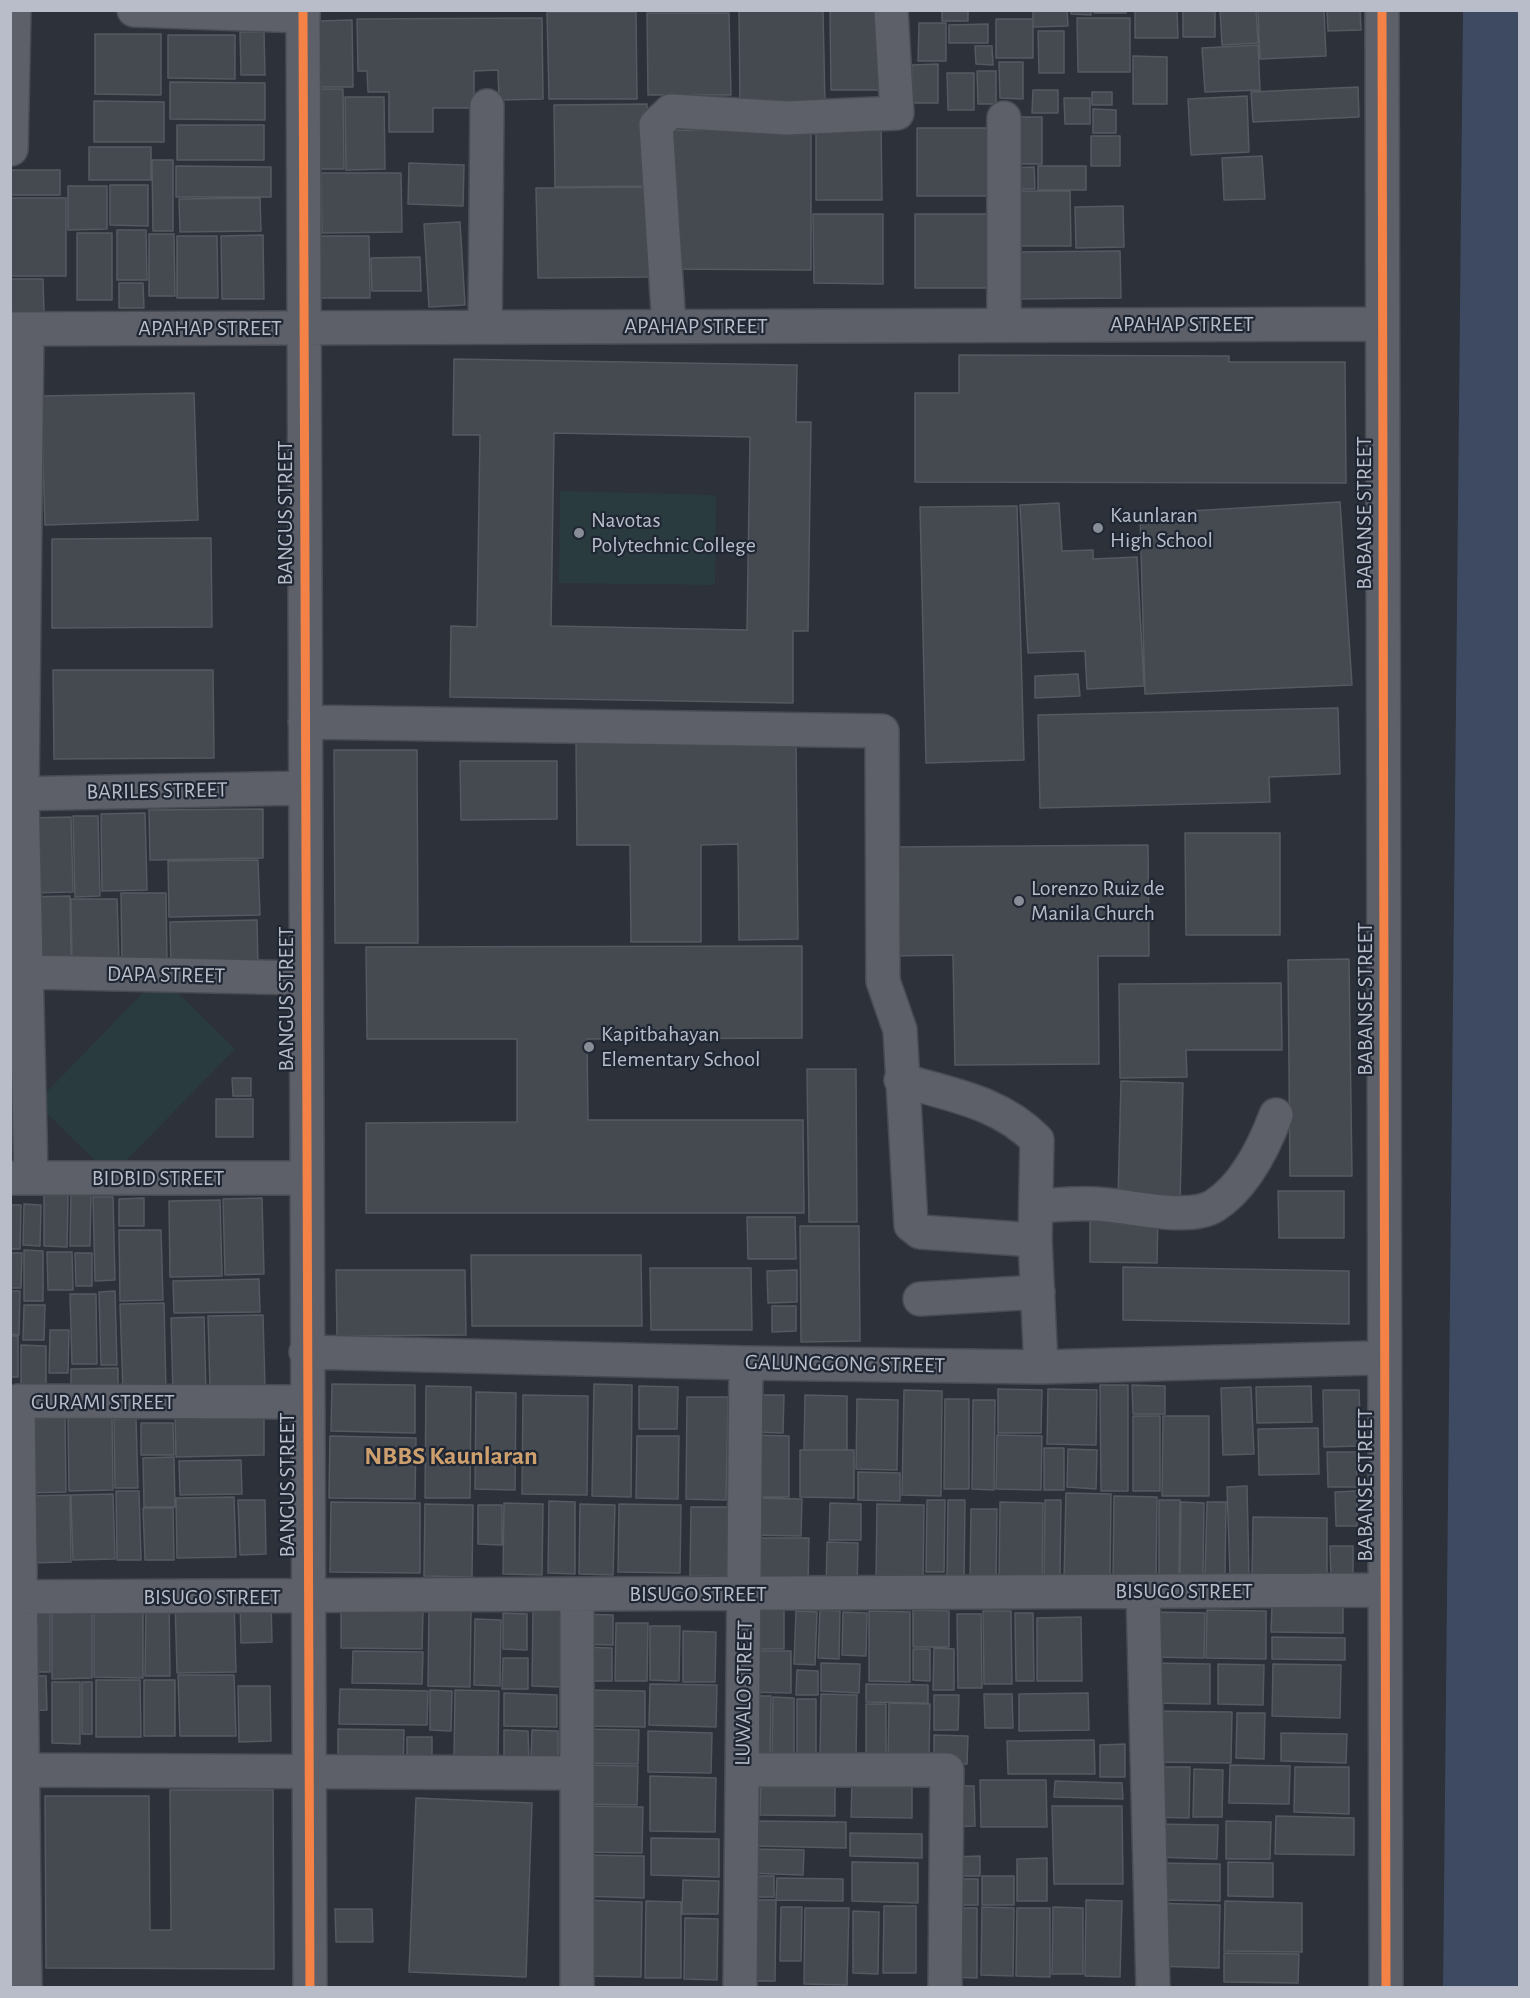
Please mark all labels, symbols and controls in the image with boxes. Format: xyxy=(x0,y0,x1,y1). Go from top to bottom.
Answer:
street label: APAHAP STREET xyxy=(1110,311,1254,337)
street label: APAHAP STREET xyxy=(624,313,768,339)
street label: APAHAP STREET xyxy=(138,315,282,341)
street label: BABANSE STREET xyxy=(1351,436,1377,590)
street label: BANGUS STREET xyxy=(272,440,298,586)
place label: Kaunlaran High School xyxy=(1110,502,1213,554)
place label: Navotas Polytechnic College xyxy=(591,507,756,558)
marker: Kaunlaran High School xyxy=(1091,521,1105,535)
marker: Navotas Polytechnic College xyxy=(572,526,586,540)
street label: BARILES STREET xyxy=(86,777,228,805)
place label: Lorenzo Ruiz de Manila Church xyxy=(1031,875,1165,926)
marker: Lorenzo Ruiz de Manila Church xyxy=(1012,894,1026,908)
street label: BABANSE STREET xyxy=(1352,922,1378,1076)
street label: BANGUS STREET xyxy=(273,926,299,1072)
street label: DAPA STREET xyxy=(107,961,225,989)
place label: Kapitbahayan Elementary School xyxy=(601,1021,760,1072)
marker: Kapitbahayan Elementary School xyxy=(582,1040,596,1054)
street label: BIDBID STREET xyxy=(92,1165,224,1191)
street label: GALUNGGONG STREET xyxy=(745,1349,945,1379)
street label: GURAMI STREET xyxy=(31,1389,175,1415)
street label: BABANSE STREET xyxy=(1352,1408,1378,1562)
street label: BANGUS STREET xyxy=(274,1412,300,1558)
district label: NBBS Kaunlaran xyxy=(364,1440,538,1472)
street label: BISUGO STREET xyxy=(1115,1578,1253,1604)
street label: BISUGO STREET xyxy=(629,1581,767,1607)
street label: BISUGO STREET xyxy=(143,1584,281,1610)
street label: LUWALO STREET xyxy=(730,1620,758,1766)

